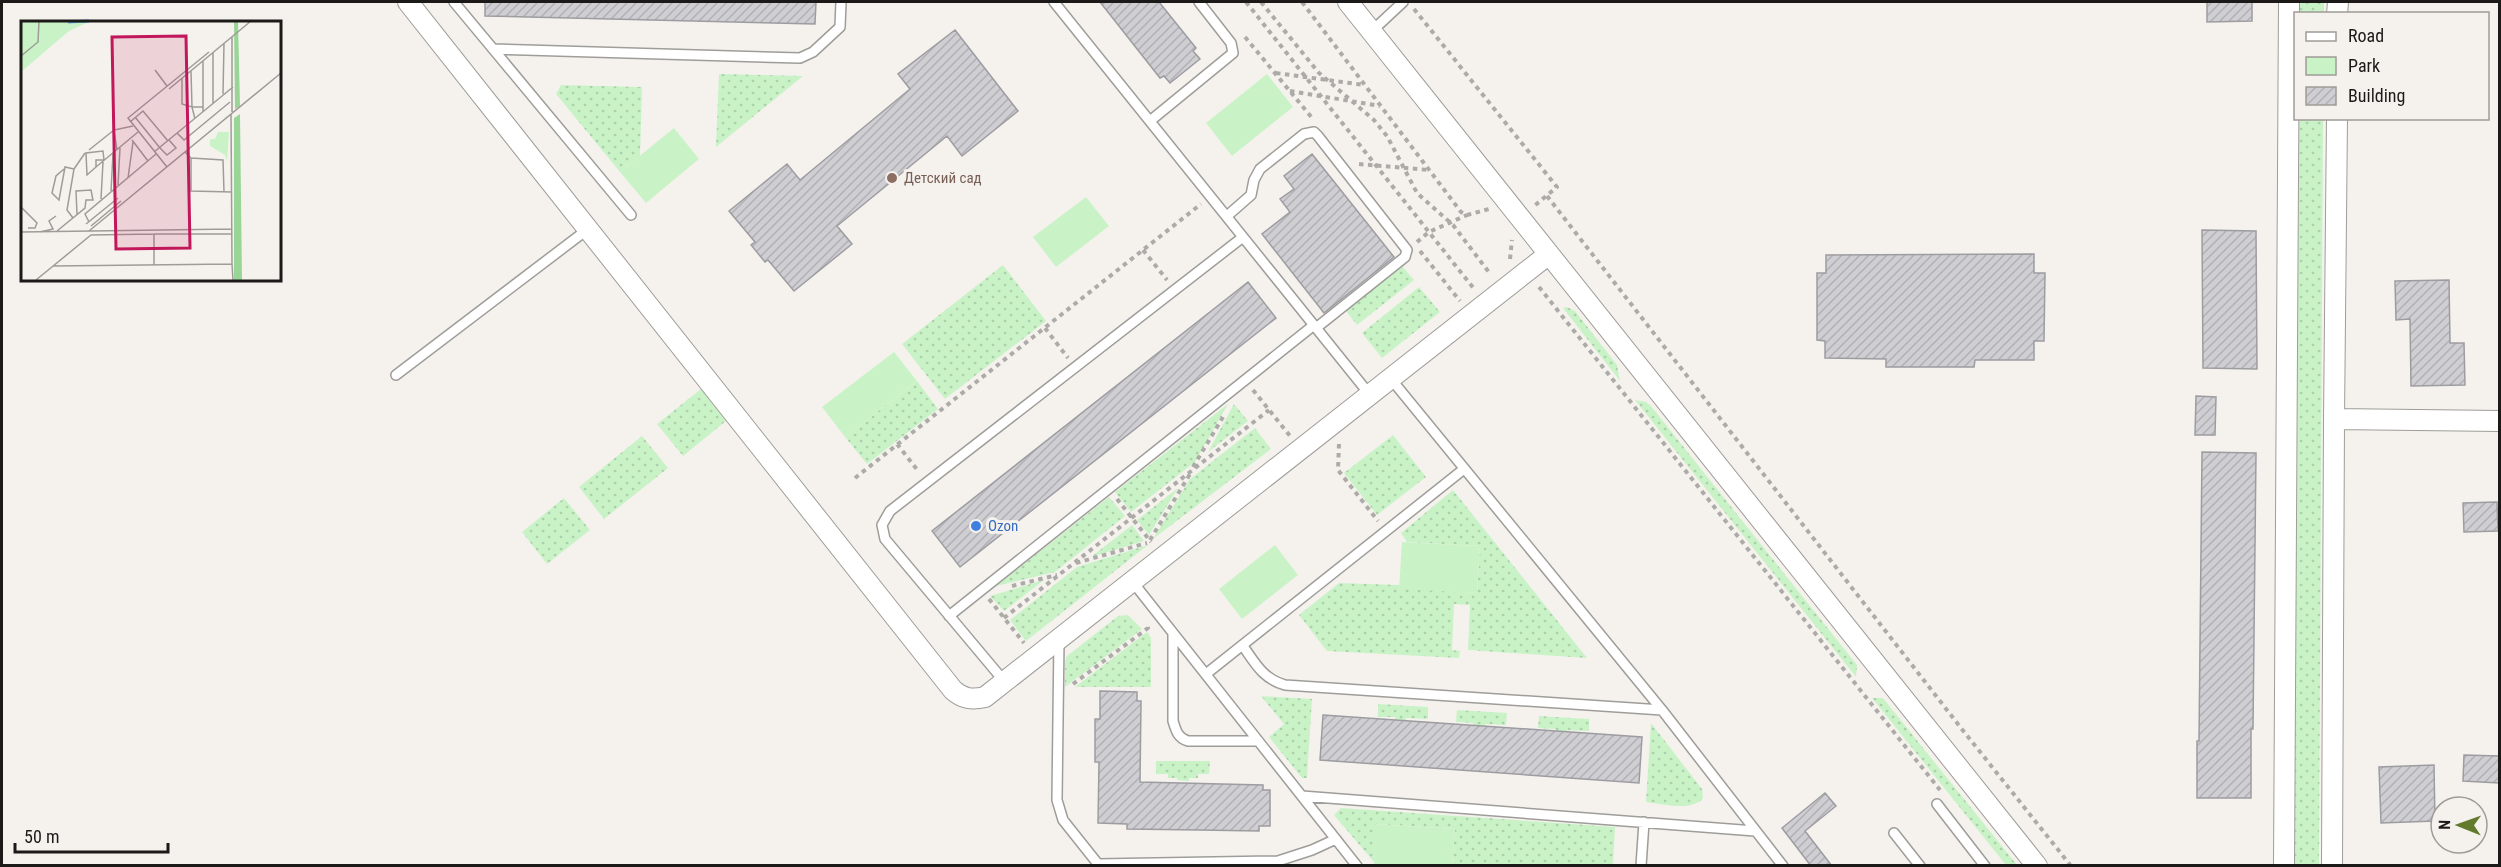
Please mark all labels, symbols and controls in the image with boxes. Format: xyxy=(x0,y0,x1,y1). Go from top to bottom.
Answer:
legend xyxy=(2294,12,2489,120)
inset map xyxy=(21,21,280,280)
text: Road xyxy=(2348,25,2384,46)
text: Park xyxy=(2348,55,2380,76)
text: Building xyxy=(2348,85,2405,106)
place label: Детский сад xyxy=(904,169,982,187)
marker: Детский сад xyxy=(885,171,899,185)
place label: Ozon xyxy=(988,517,1018,535)
marker: Ozon xyxy=(969,519,983,533)
north arrow xyxy=(2429,795,2489,855)
scale bar xyxy=(15,816,168,854)
text: N xyxy=(2435,820,2454,830)
text: 50 m xyxy=(24,826,59,847)

